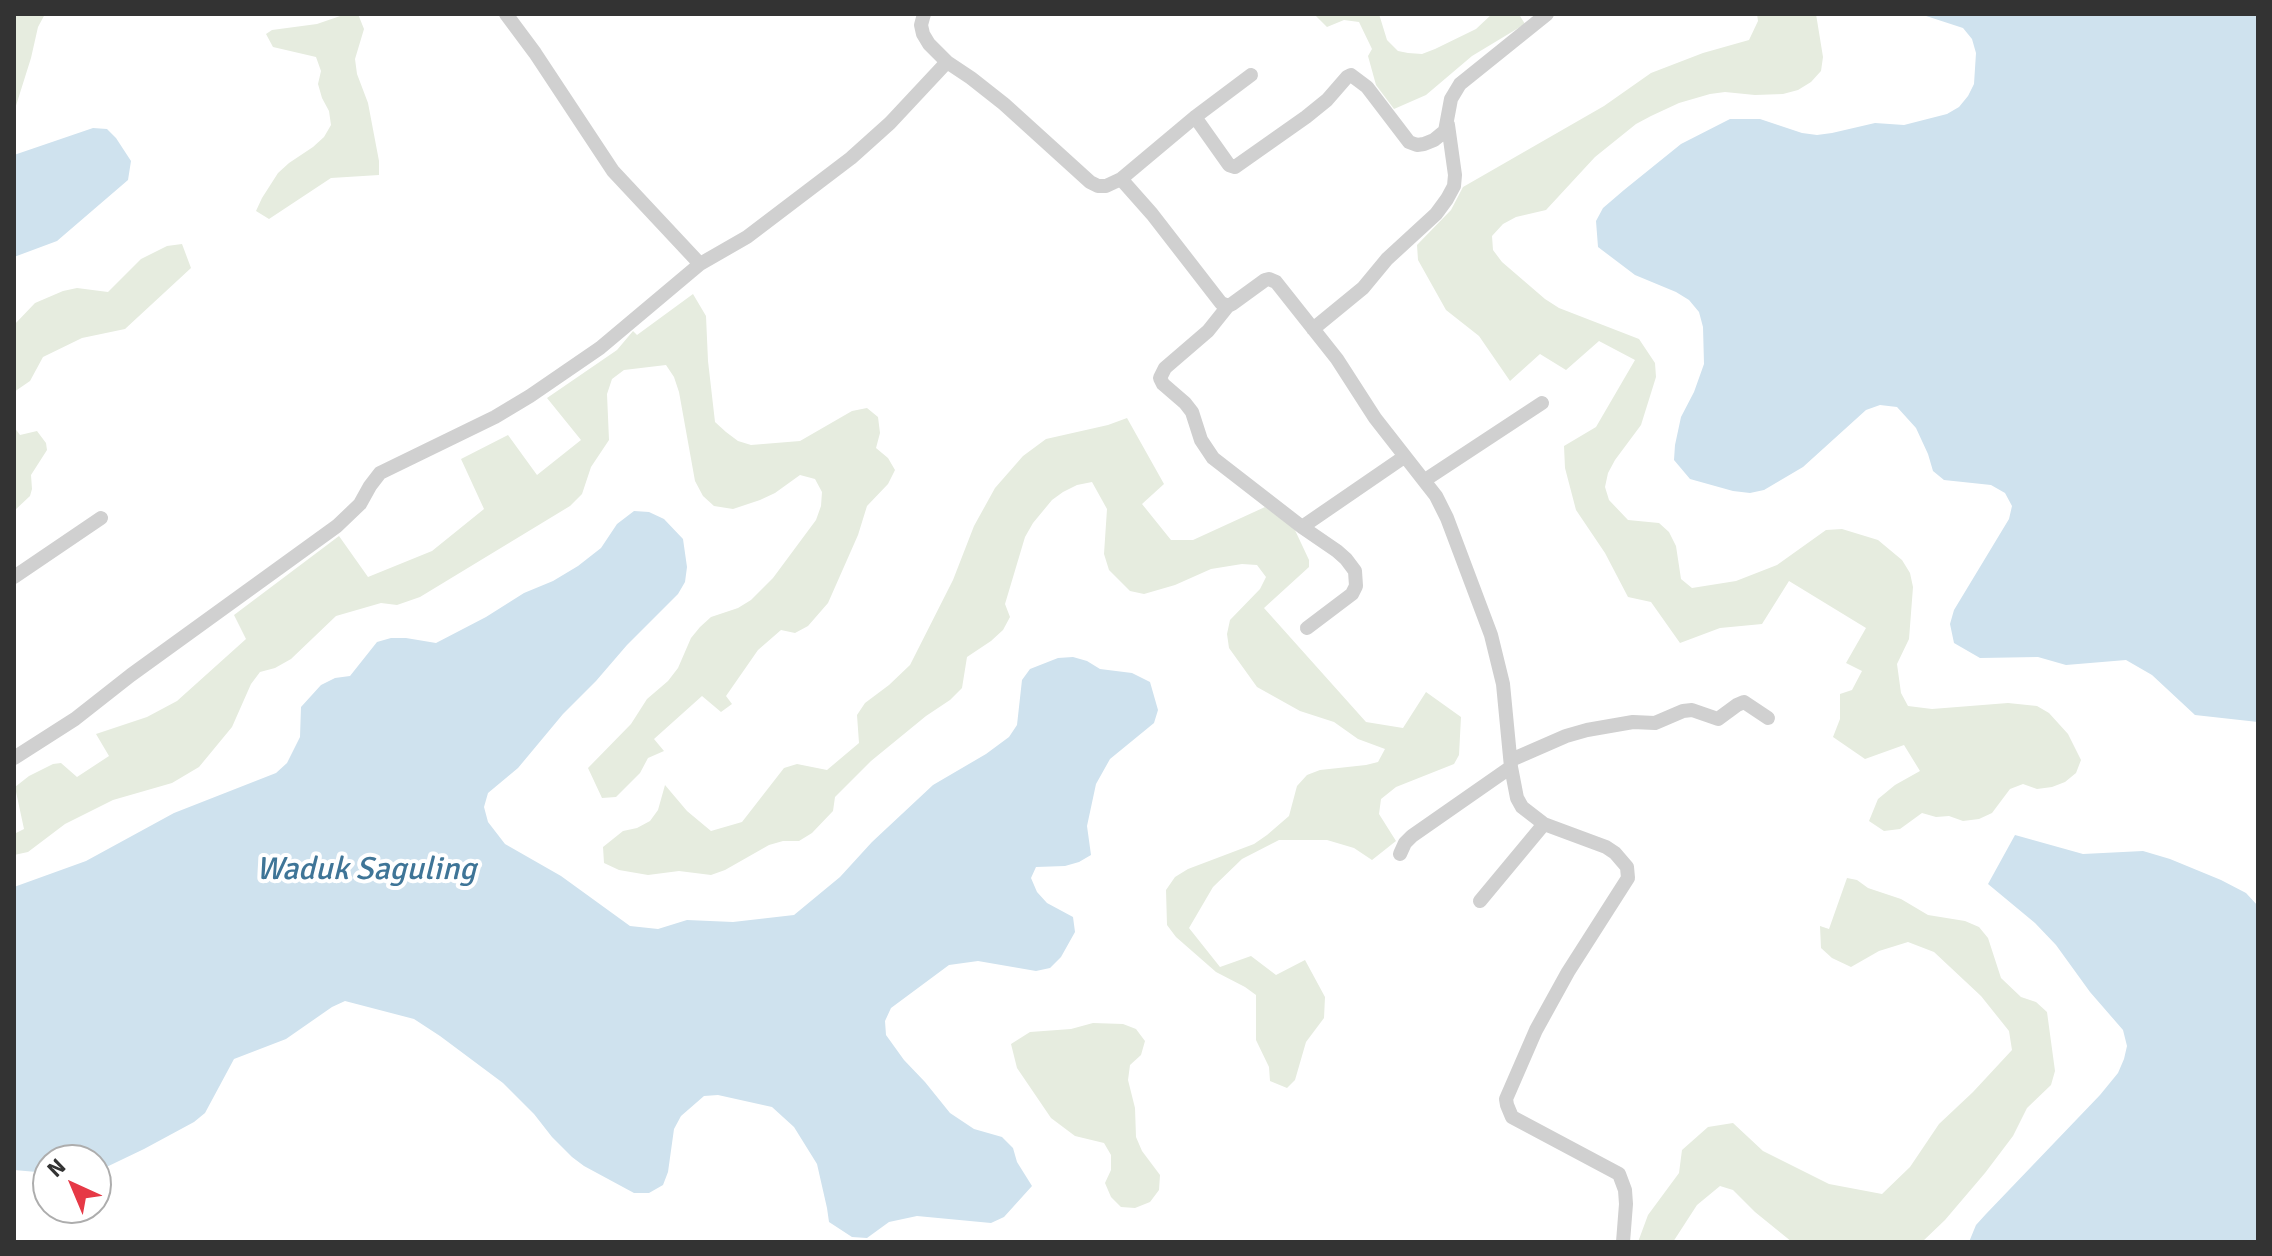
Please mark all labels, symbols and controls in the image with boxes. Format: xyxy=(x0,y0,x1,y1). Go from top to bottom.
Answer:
water label: Waduk Saguling xyxy=(256,852,476,890)
north arrow xyxy=(32,1144,112,1224)
text: N xyxy=(41,1153,71,1183)

